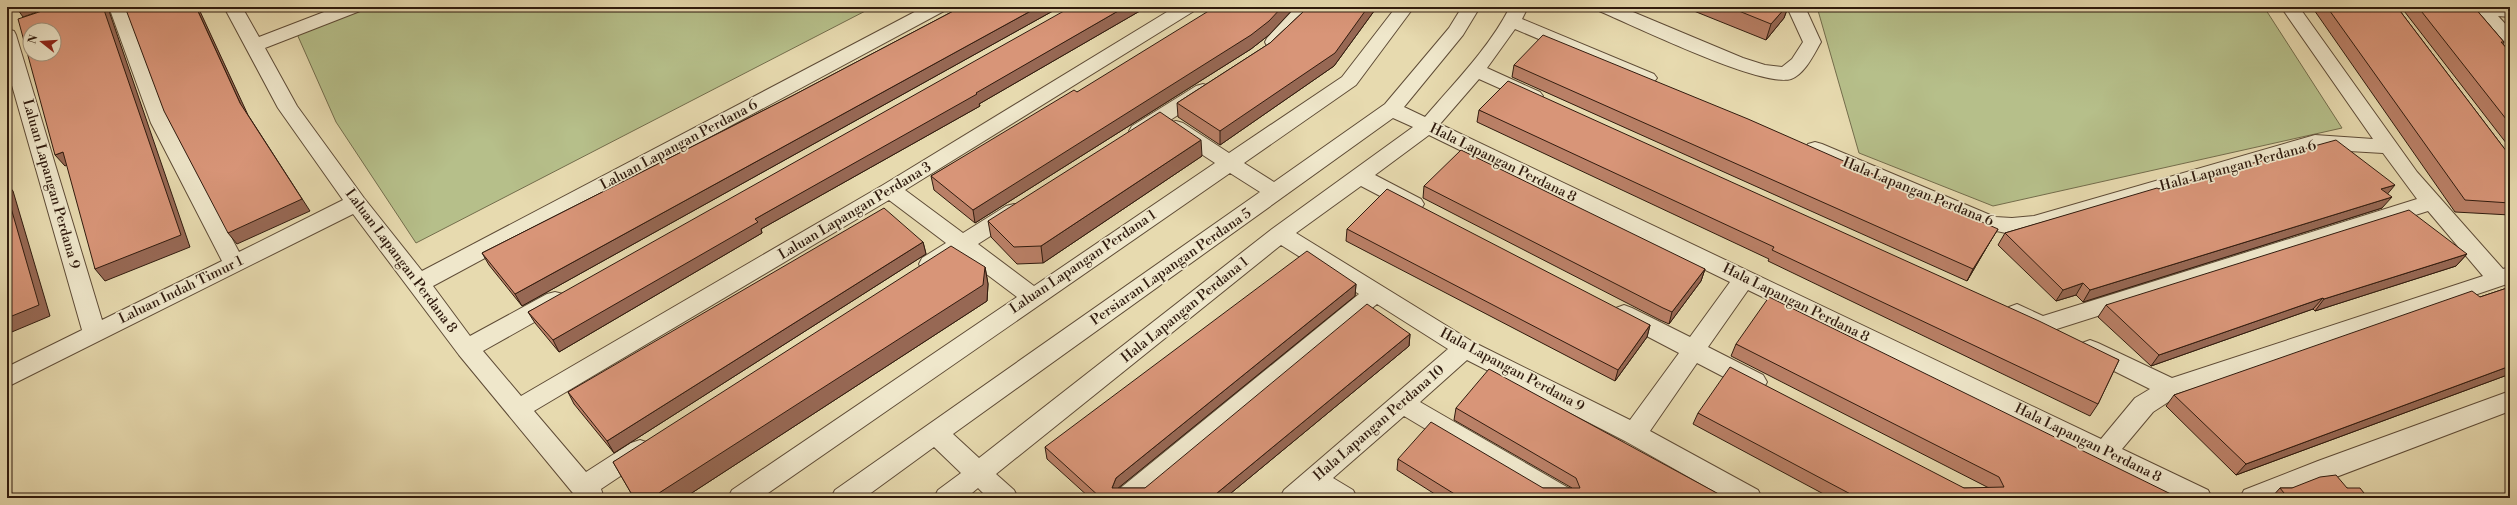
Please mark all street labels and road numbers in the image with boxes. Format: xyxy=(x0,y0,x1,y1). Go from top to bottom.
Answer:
street label: Laluan Lapangan Perdana 6 xyxy=(597,96,761,194)
street label: Laluan Lapangan Perdana 9 xyxy=(18,97,84,271)
street label: Hala Lapangan Perdana 8 xyxy=(1426,120,1580,206)
street label: Hala Lapangan Perdana 6 xyxy=(2158,136,2319,196)
street label: Hala Lapangan Perdana 6 xyxy=(1840,153,1997,231)
street label: Laluan Lapangan Perdana 3 xyxy=(775,158,935,264)
street label: Laluan Lapangan Perdana 8 xyxy=(341,185,461,337)
street label: Persiaran Lapangan Perdana 5 xyxy=(1087,204,1255,329)
street label: Laluan Lapangan Perdana 1 xyxy=(1006,206,1160,318)
street label: Laluan Indah Timur 1 xyxy=(116,252,246,328)
street label: Hala Lapangan Perdana 1 xyxy=(1118,253,1252,367)
street label: Hala Lapangan Perdana 8 xyxy=(1719,260,1873,346)
street label: Hala Lapangan Perdana 9 xyxy=(1437,324,1587,416)
street label: Hala Lapangan Perdana 10 xyxy=(1310,361,1448,485)
street label: Hala Lapangan Perdana 8 xyxy=(2011,400,2165,486)

